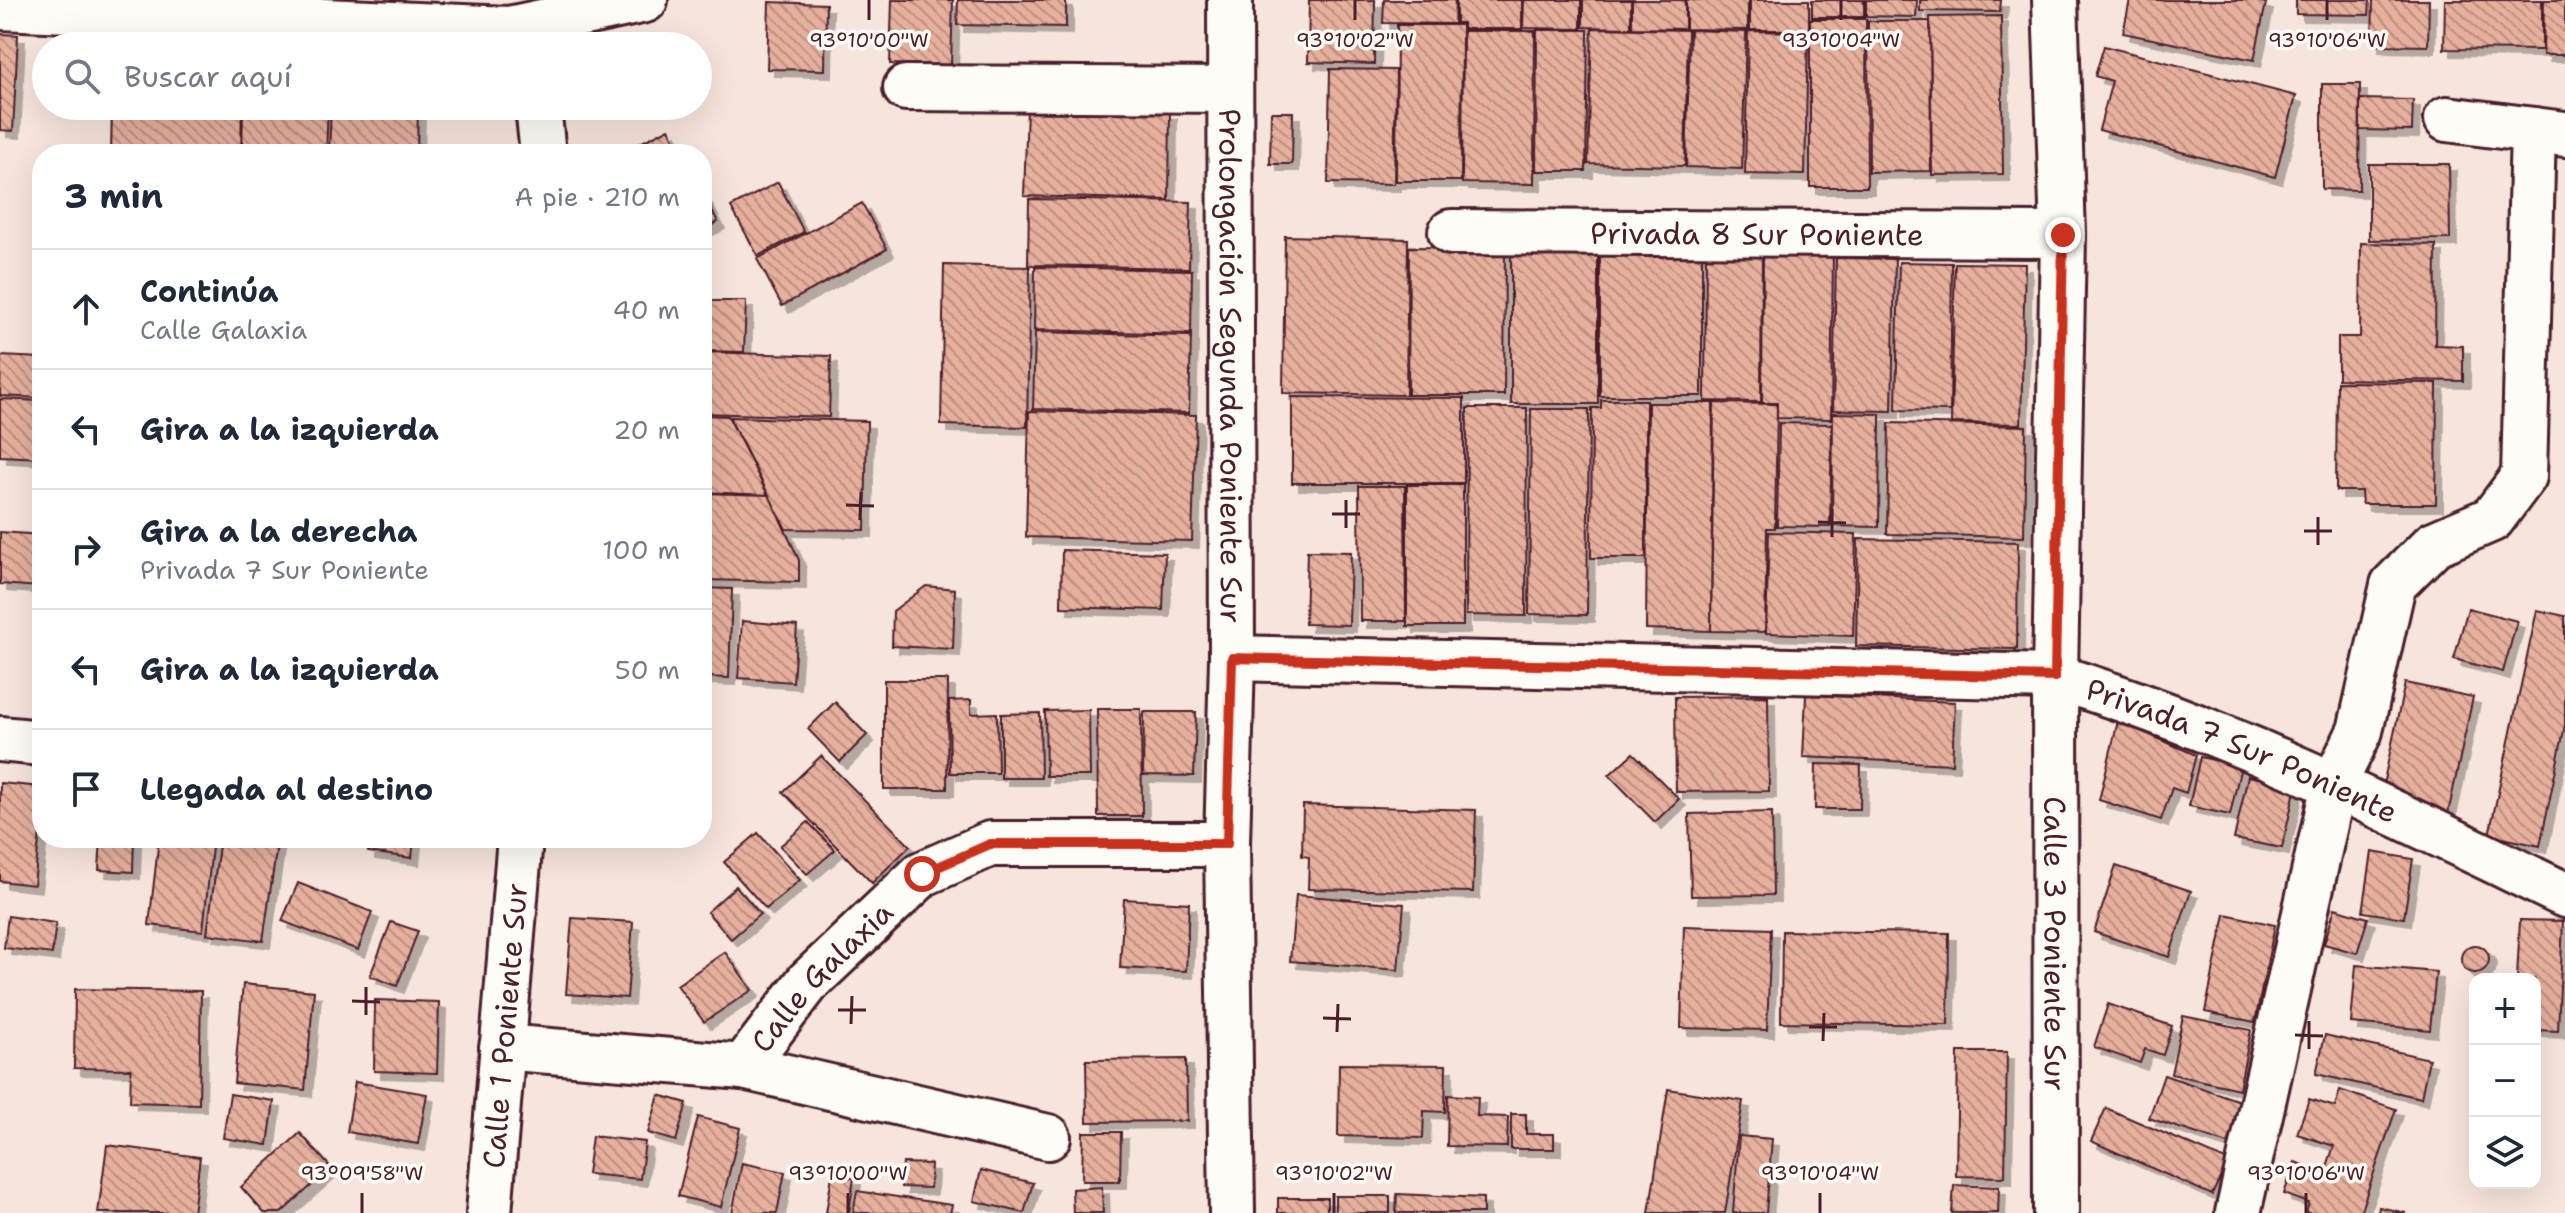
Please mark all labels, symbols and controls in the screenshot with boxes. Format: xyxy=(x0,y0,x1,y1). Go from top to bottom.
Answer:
text: 93°10'00"W xyxy=(809,27,929,53)
text: 93°10'02"W xyxy=(1296,27,1414,53)
text: 93°10'04"W xyxy=(1782,27,1900,53)
text: 93°10'06"W xyxy=(2268,27,2386,53)
search box xyxy=(32,32,712,120)
icon: search xyxy=(60,54,104,98)
text: Buscar aquí xyxy=(124,56,292,97)
street label: Prolongación Segunda Poniente Sur xyxy=(1210,108,1252,624)
text: 3 min xyxy=(64,173,163,219)
text: A pie · 210 m xyxy=(515,179,680,214)
street label: Privada 8 Sur Poniente xyxy=(1590,212,1924,255)
route end xyxy=(2045,217,2081,253)
text: Continúa xyxy=(140,271,279,312)
icon: ahead xyxy=(64,287,108,331)
text: 40 m xyxy=(613,292,680,327)
text: Calle Galaxia xyxy=(140,312,307,347)
icon: left xyxy=(64,407,108,451)
text: Gira a la izquierda xyxy=(140,409,439,450)
text: 20 m xyxy=(613,412,680,447)
text: Gira a la derecha xyxy=(140,511,418,552)
icon: right xyxy=(64,527,108,571)
text: 100 m xyxy=(602,532,680,567)
text: Privada 7 Sur Poniente xyxy=(140,552,429,587)
icon: left xyxy=(64,647,108,691)
text: Gira a la izquierda xyxy=(140,649,439,690)
text: 50 m xyxy=(615,652,680,687)
street label: Privada 7 Sur Poniente xyxy=(2081,668,2405,832)
icon: arrive xyxy=(64,767,108,811)
text: Llegada al destino xyxy=(140,769,433,810)
street label: Calle 3 Poniente Sur xyxy=(2035,796,2076,1091)
route start xyxy=(904,856,940,892)
street label: Calle 1 Poniente Sur xyxy=(472,881,537,1170)
street label: Calle Galaxia xyxy=(741,891,902,1061)
map controls xyxy=(2469,973,2541,1189)
button: + xyxy=(2469,973,2541,1045)
button: − xyxy=(2469,1045,2541,1117)
button: layers xyxy=(2469,1117,2541,1189)
text: 93°09'58"W xyxy=(301,1160,423,1186)
text: 93°10'00"W xyxy=(788,1160,908,1186)
text: 93°10'02"W xyxy=(1275,1160,1393,1186)
text: 93°10'04"W xyxy=(1761,1160,1879,1186)
text: 93°10'06"W xyxy=(2247,1160,2365,1186)

